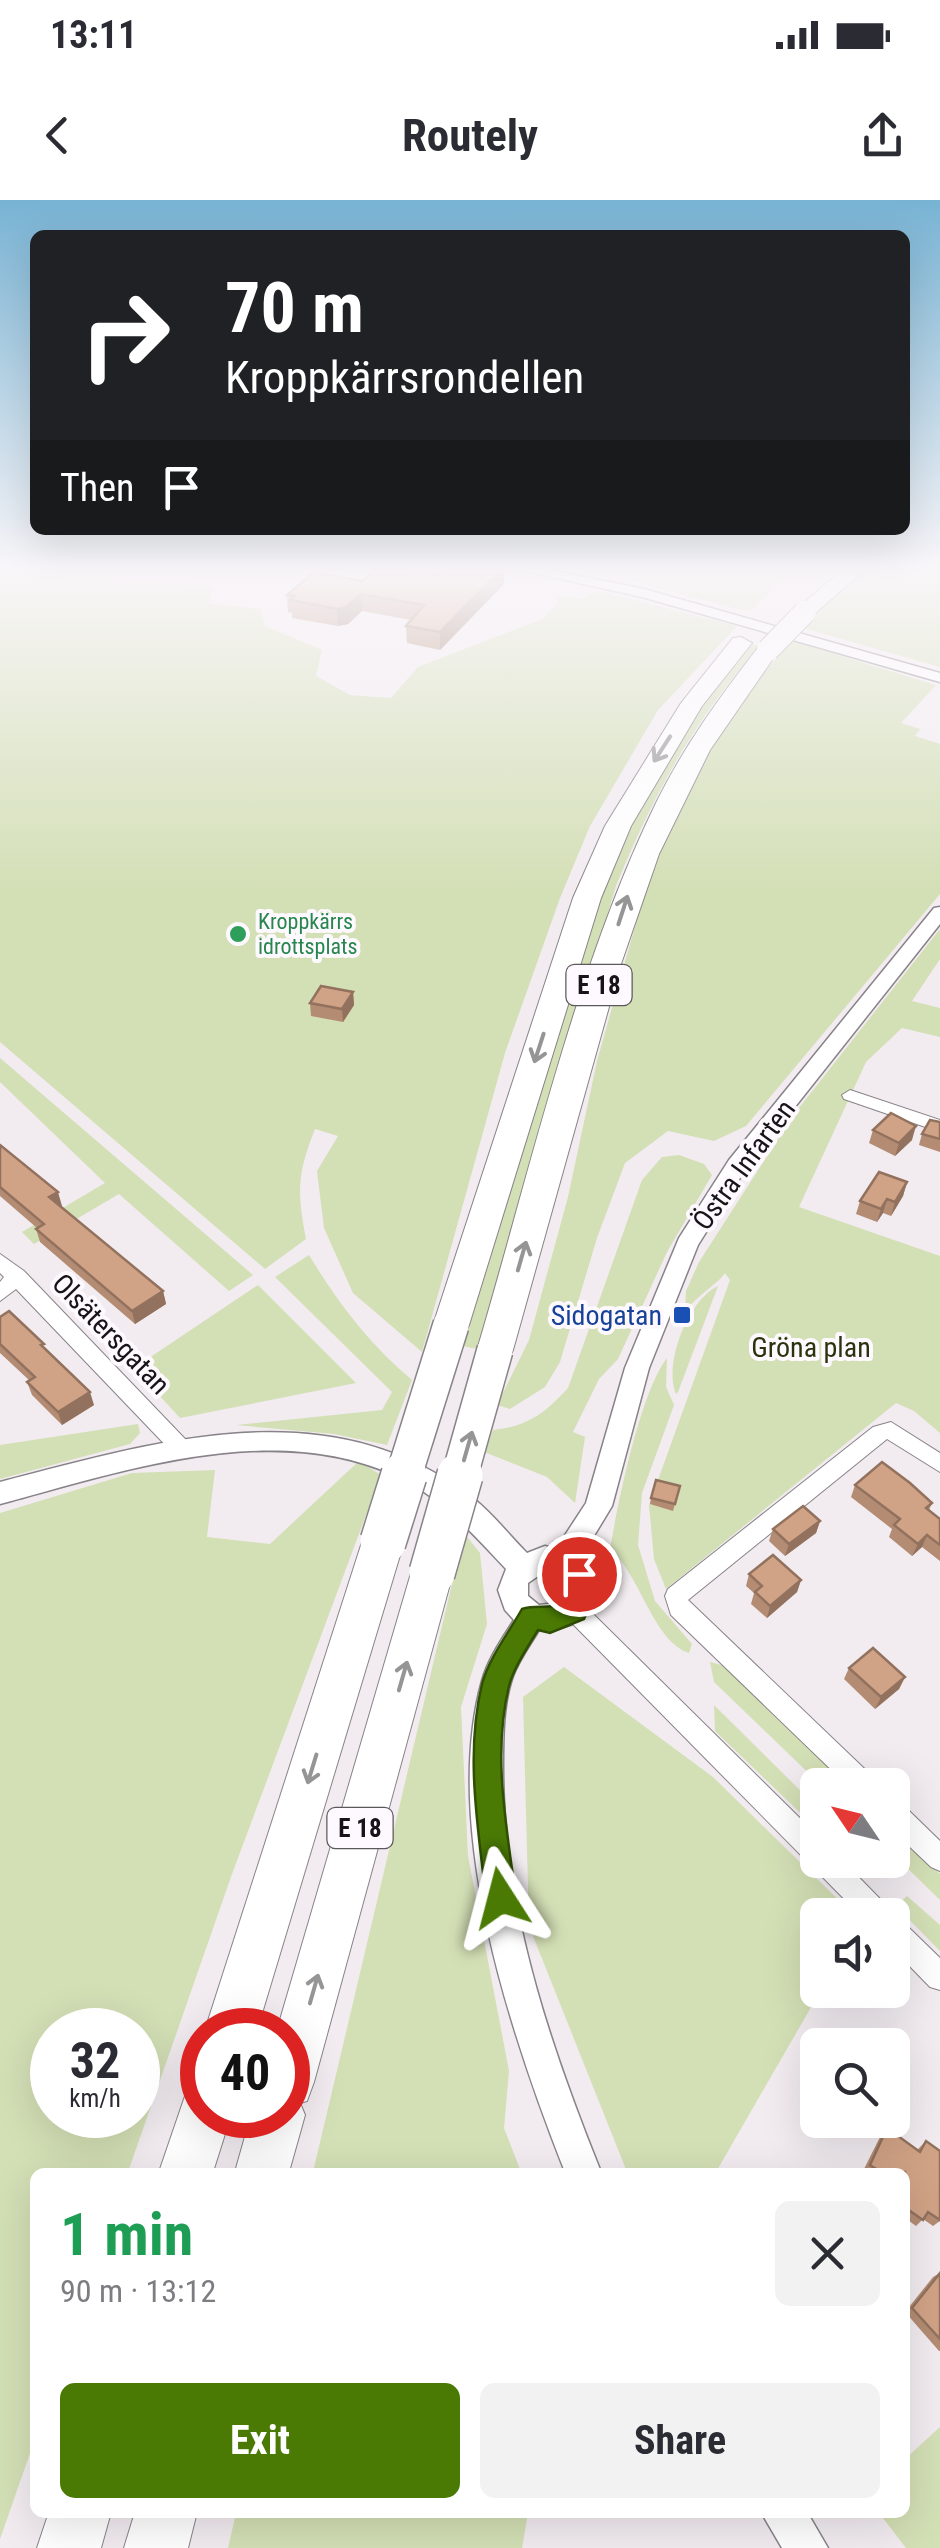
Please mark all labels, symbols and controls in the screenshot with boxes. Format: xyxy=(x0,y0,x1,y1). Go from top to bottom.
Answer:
text: 13:11 xyxy=(50,13,137,57)
icon: back xyxy=(30,108,85,163)
icon: share xyxy=(855,108,910,163)
text: Routely xyxy=(402,109,538,162)
text: 70 m xyxy=(225,267,364,349)
icon: right xyxy=(60,270,190,400)
text: Kroppkärrsrondellen xyxy=(225,351,584,404)
icon: arrive xyxy=(154,460,209,515)
text: Then xyxy=(60,466,134,510)
one-way arrow xyxy=(651,734,672,762)
one-way arrow xyxy=(616,895,634,927)
place label: Kroppkärrs idrottsplats xyxy=(258,909,358,959)
marker: Kroppkärrs idrottsplats xyxy=(227,923,249,945)
road number: E 18 xyxy=(566,965,632,1005)
one-way arrow xyxy=(528,1032,546,1063)
street label: Östra Infarten xyxy=(686,1094,802,1236)
one-way arrow xyxy=(514,1241,532,1272)
street label: Olsätersgatan xyxy=(45,1267,177,1401)
place label: Sidogatan xyxy=(551,1299,662,1332)
marker: Sidogatan xyxy=(671,1304,693,1326)
park label: Gröna plan xyxy=(751,1331,871,1364)
one-way arrow xyxy=(460,1430,478,1462)
pin xyxy=(537,1532,622,1617)
icon: arrive xyxy=(552,1547,607,1602)
one-way arrow xyxy=(395,1661,413,1692)
one-way arrow xyxy=(302,1752,320,1784)
north arrow xyxy=(800,1768,910,1878)
map controls xyxy=(800,1768,910,2138)
road number: E 18 xyxy=(328,1808,392,1848)
position arrow xyxy=(449,1846,553,1950)
button: sound xyxy=(800,1898,910,2008)
one-way arrow xyxy=(306,1973,324,2005)
speed limit sign: 40 xyxy=(180,2008,310,2138)
button: search xyxy=(800,2028,910,2138)
text: 32 xyxy=(70,2032,120,2090)
text: km/h xyxy=(69,2084,121,2113)
text: 1 min xyxy=(60,2199,193,2270)
button: close xyxy=(775,2201,880,2306)
text: 90 m · 13:12 xyxy=(60,2272,216,2310)
button: Exit xyxy=(60,2383,460,2498)
button: Share xyxy=(480,2383,880,2498)

